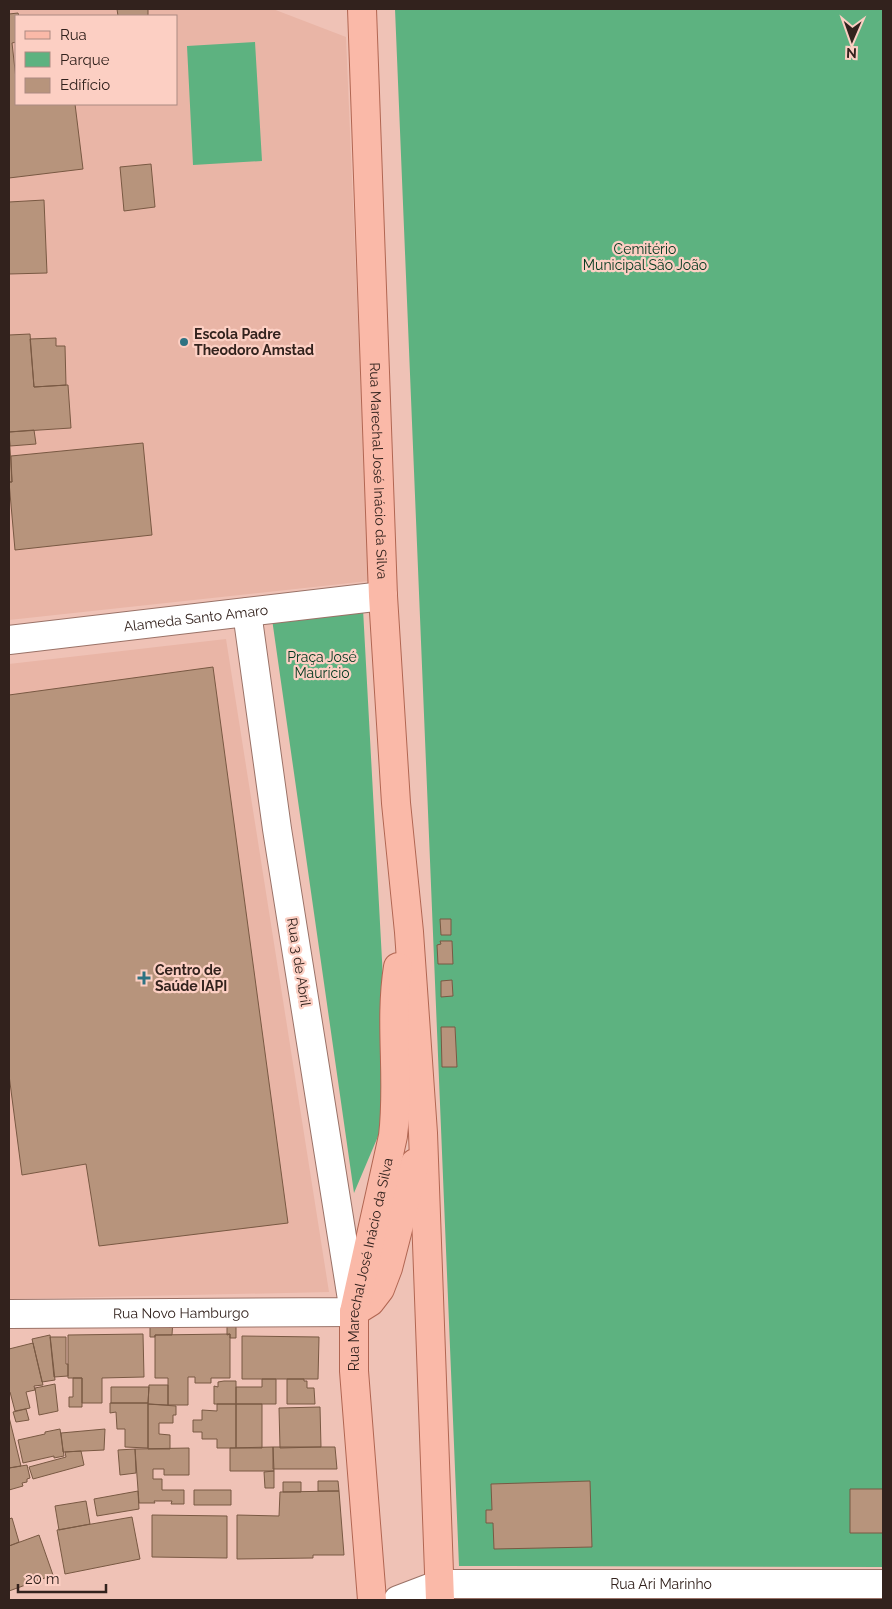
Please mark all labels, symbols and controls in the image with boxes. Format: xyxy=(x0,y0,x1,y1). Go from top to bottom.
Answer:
legend xyxy=(15,15,178,105)
north arrow xyxy=(827,15,877,65)
text: Rua xyxy=(60,26,87,44)
text: N xyxy=(846,45,857,61)
text: Parque xyxy=(60,51,110,69)
text: Edifício xyxy=(60,76,110,94)
park label: Cemitério Municipal São João xyxy=(583,241,707,273)
place label: Escola Padre Theodoro Amstad xyxy=(194,326,314,358)
marker: Escola Padre Theodoro Amstad xyxy=(178,336,190,348)
street label: Rua Marechal José Inácio da Silva xyxy=(367,362,390,579)
street label: Alameda Santo Amaro xyxy=(123,602,269,634)
park label: Praça José Maurício xyxy=(287,649,357,681)
street label: Rua 3 de Abril xyxy=(284,917,314,1008)
place label: Centro de Saúde IAPI xyxy=(155,962,227,994)
marker: Centro de Saúde IAPI xyxy=(137,971,151,985)
street label: Rua Marechal José Inácio da Silva xyxy=(346,1156,396,1371)
street label: Rua Novo Hamburgo xyxy=(113,1305,249,1321)
scale bar xyxy=(18,1562,105,1594)
text: 20 m xyxy=(25,1570,60,1588)
street label: Rua Ari Marinho xyxy=(610,1576,712,1592)

